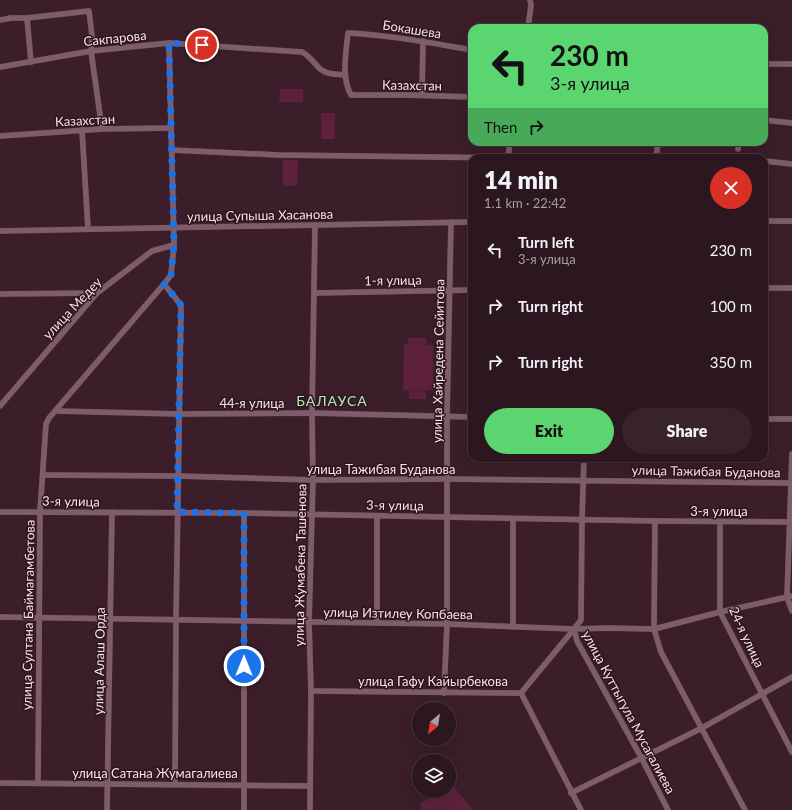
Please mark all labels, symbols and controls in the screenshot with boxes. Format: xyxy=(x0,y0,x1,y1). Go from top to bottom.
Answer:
street label: Бокашева xyxy=(382,16,442,42)
street label: Сакпарова xyxy=(83,27,147,49)
pin xyxy=(185,28,219,62)
icon: arrive xyxy=(191,34,213,56)
text: 230 m xyxy=(550,38,629,72)
icon: left xyxy=(484,40,536,92)
text: 3-я улица xyxy=(550,72,630,94)
street label: Казахстан xyxy=(382,76,442,94)
street label: Казахстан xyxy=(55,110,115,130)
icon: right xyxy=(525,116,547,138)
text: Then xyxy=(484,118,517,136)
text: 14 min xyxy=(484,165,558,194)
button: close xyxy=(710,167,752,209)
text: 1.1 km · 22:42 xyxy=(484,195,566,211)
street label: улица Супыша Хасанова xyxy=(187,206,333,224)
text: Turn left xyxy=(518,233,574,251)
icon: left xyxy=(484,239,506,261)
text: 230 m xyxy=(710,241,752,259)
text: 3-я улица xyxy=(518,251,576,267)
street label: 1-я улица xyxy=(364,271,422,289)
street label: улица Медеу xyxy=(39,273,105,342)
street label: улица Хайредена Сейитова xyxy=(429,279,447,443)
icon: right xyxy=(484,295,506,317)
text: Turn right xyxy=(518,297,583,315)
text: 100 m xyxy=(710,297,752,315)
icon: right xyxy=(484,351,506,373)
text: Turn right xyxy=(518,353,583,371)
text: 350 m xyxy=(710,353,752,371)
district label: БАЛАУСА xyxy=(296,392,368,409)
street label: 44-я улица xyxy=(219,395,285,411)
button: Exit xyxy=(484,408,614,454)
button: Share xyxy=(622,408,752,454)
street label: улица Тажибая Буданова xyxy=(307,461,455,477)
street label: улица Тажибая Буданова xyxy=(631,462,781,480)
street label: улица Жумабека Ташенова xyxy=(291,483,309,647)
street label: 3-я улица xyxy=(42,492,100,510)
street label: 3-я улица xyxy=(366,496,424,514)
street label: 3-я улица xyxy=(690,503,748,519)
street label: улица Султана Баймагамбетова xyxy=(18,520,38,710)
street label: улица Изтилеу Копбаева xyxy=(323,604,473,622)
street label: 24-я улица xyxy=(726,604,768,670)
street label: улица Алаш Орда xyxy=(90,607,108,715)
street label: улица Куттыгула Мусагалиева xyxy=(579,628,679,796)
position arrow xyxy=(223,645,265,687)
street label: улица Гафу Кайырбекова xyxy=(358,673,508,689)
north arrow xyxy=(412,702,456,746)
map controls xyxy=(412,702,456,798)
button: layers xyxy=(412,754,456,798)
street label: улица Сатана Жумагалиева xyxy=(72,765,238,781)

